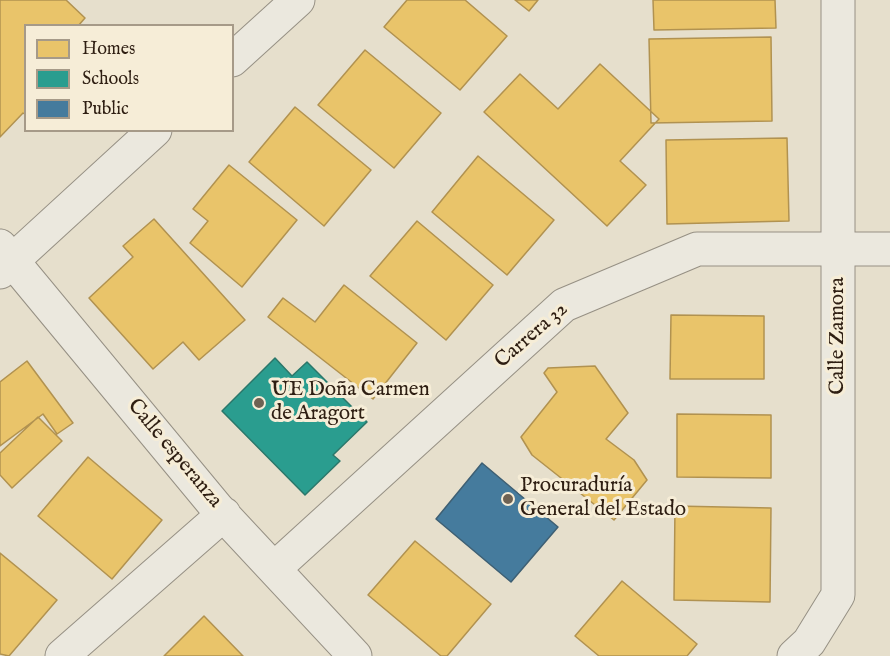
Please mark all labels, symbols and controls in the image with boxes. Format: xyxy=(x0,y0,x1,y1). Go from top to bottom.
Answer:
legend xyxy=(24,24,234,132)
text: Homes xyxy=(82,38,135,61)
text: Schools xyxy=(82,68,139,91)
text: Public xyxy=(82,98,129,121)
street label: Calle Zamora xyxy=(826,277,852,395)
street label: Carrera 32 xyxy=(490,298,574,374)
place label: UE Doña Carmen de Aragort xyxy=(271,378,430,428)
street label: Calle esperanza xyxy=(121,394,227,514)
marker: UE Doña Carmen de Aragort xyxy=(252,396,266,410)
place label: Procuraduría General del Estado xyxy=(520,474,686,524)
marker: Procuraduría General del Estado xyxy=(501,492,515,506)

